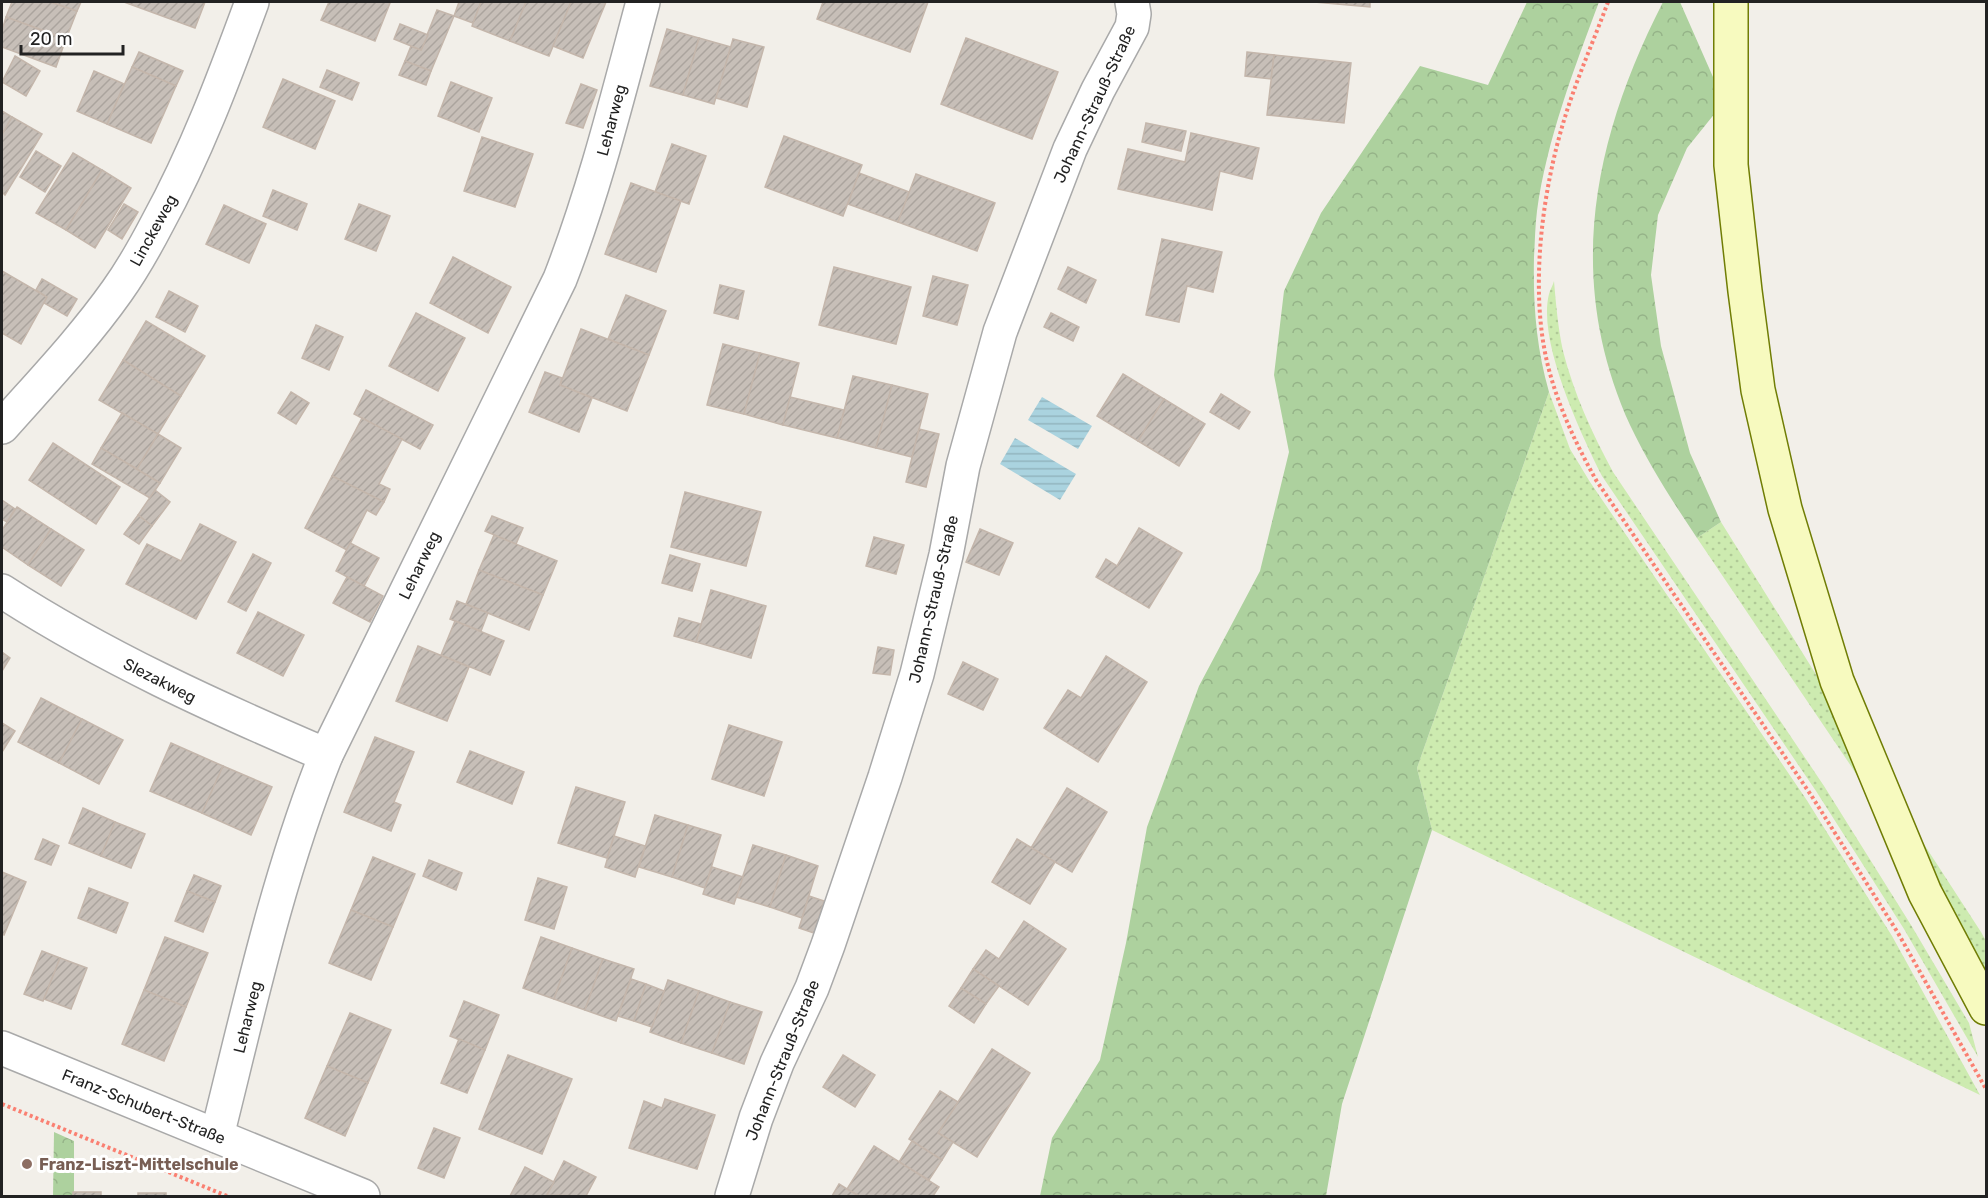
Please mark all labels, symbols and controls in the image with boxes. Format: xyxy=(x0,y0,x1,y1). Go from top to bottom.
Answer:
scale bar xyxy=(21,18,123,56)
street label: Johann-Strauß-Straße xyxy=(1050,22,1139,186)
text: 20 m xyxy=(30,28,72,50)
street label: Leharweg xyxy=(593,82,630,158)
street label: Linckeweg xyxy=(126,191,181,269)
street label: Johann-Strauß-Straße xyxy=(905,513,962,685)
street label: Leharweg xyxy=(395,528,444,602)
street label: Slezakweg xyxy=(120,654,199,707)
street label: Johann-Strauß-Straße xyxy=(742,977,823,1143)
street label: Leharweg xyxy=(229,979,266,1055)
street label: Franz-Schubert-Straße xyxy=(59,1065,228,1148)
place label: Franz-Liszt-Mittelschule xyxy=(39,1155,239,1174)
marker: Franz-Liszt-Mittelschule xyxy=(20,1157,34,1171)

